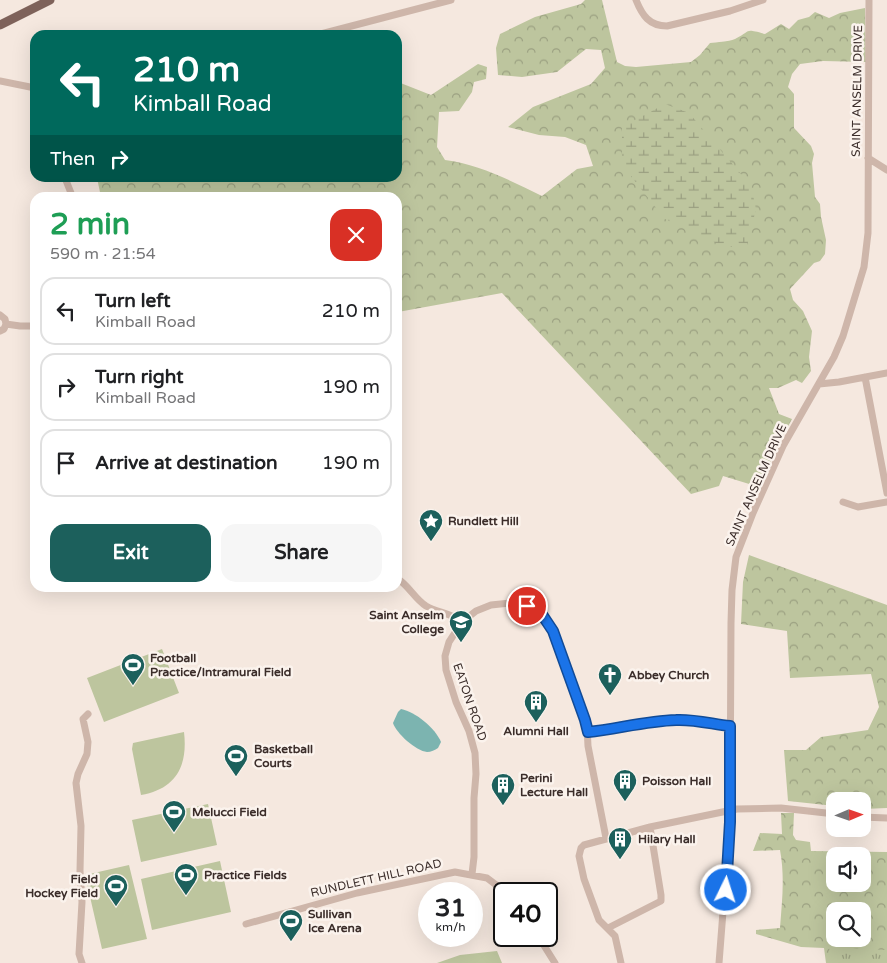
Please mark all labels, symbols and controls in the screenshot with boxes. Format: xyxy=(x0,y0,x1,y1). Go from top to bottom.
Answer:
street label: SAINT ANSELM DRIVE xyxy=(849,25,865,157)
text: 210 m xyxy=(133,49,240,91)
icon: left xyxy=(50,50,115,115)
text: Kimball Road xyxy=(133,91,272,117)
icon: right xyxy=(105,145,133,173)
text: Then xyxy=(50,148,95,170)
text: 2 min xyxy=(50,206,130,243)
button: close xyxy=(330,209,382,261)
text: 590 m · 21:54 xyxy=(50,244,156,264)
text: Turn left xyxy=(95,290,171,312)
icon: left xyxy=(52,297,80,325)
text: 210 m xyxy=(322,300,380,322)
text: Kimball Road xyxy=(95,312,196,332)
text: Turn right xyxy=(95,366,183,388)
icon: right xyxy=(52,373,80,401)
text: 190 m xyxy=(322,376,380,398)
text: Kimball Road xyxy=(95,388,196,408)
street label: SAINT ANSELM DRIVE xyxy=(723,422,789,548)
icon: arrive xyxy=(52,449,80,477)
text: Arrive at destination xyxy=(95,452,278,474)
text: 190 m xyxy=(322,452,380,474)
place icon: Rundlett Hill xyxy=(418,508,444,542)
place label: Rundlett Hill xyxy=(448,514,519,528)
button: Exit xyxy=(50,524,211,582)
button: Share xyxy=(221,524,382,582)
pin xyxy=(506,585,548,627)
icon: arrive xyxy=(513,592,541,620)
place label: Saint Anselm College xyxy=(369,608,444,637)
school or university icon: Saint Anselm College xyxy=(448,609,474,643)
place label: Football Practice/Intramural Field xyxy=(150,651,291,679)
sports icon: Football Practice/Intramural Field xyxy=(120,652,146,686)
street label: EATON ROAD xyxy=(450,661,490,743)
church icon: Abbey Church xyxy=(597,662,623,696)
place label: Abbey Church xyxy=(628,668,709,683)
building icon: Alumni Hall xyxy=(523,689,549,723)
place label: Alumni Hall xyxy=(503,724,569,738)
place label: Basketball Courts xyxy=(254,742,313,770)
sports icon: Basketball Courts xyxy=(223,743,249,777)
building icon: Poisson Hall xyxy=(612,768,638,802)
place label: Perini Lecture Hall xyxy=(520,771,588,799)
building icon: Perini Lecture Hall xyxy=(490,772,516,806)
place label: Poisson Hall xyxy=(642,774,711,788)
north arrow xyxy=(826,792,871,838)
map controls xyxy=(826,792,871,947)
sports icon: Melucci Field xyxy=(161,799,187,833)
place label: Melucci Field xyxy=(192,805,267,819)
building icon: Hilary Hall xyxy=(607,826,633,860)
place label: Hilary Hall xyxy=(638,832,696,847)
button: sound xyxy=(826,847,871,892)
street label: RUNDLETT HILL ROAD xyxy=(309,856,443,900)
sports icon: Practice Fields xyxy=(173,862,199,896)
position arrow xyxy=(699,863,751,915)
place label: Practice Fields xyxy=(204,868,287,882)
place label: Field Hockey Field xyxy=(25,872,98,901)
sports icon: Field Hockey Field xyxy=(103,873,129,907)
speed limit sign: 40 xyxy=(493,882,558,947)
text: 31 xyxy=(435,893,466,923)
button: search xyxy=(826,902,871,947)
place label: Sullivan Ice Arena xyxy=(308,907,362,935)
sports icon: Sullivan Ice Arena xyxy=(278,908,304,942)
text: km/h xyxy=(435,920,466,934)

